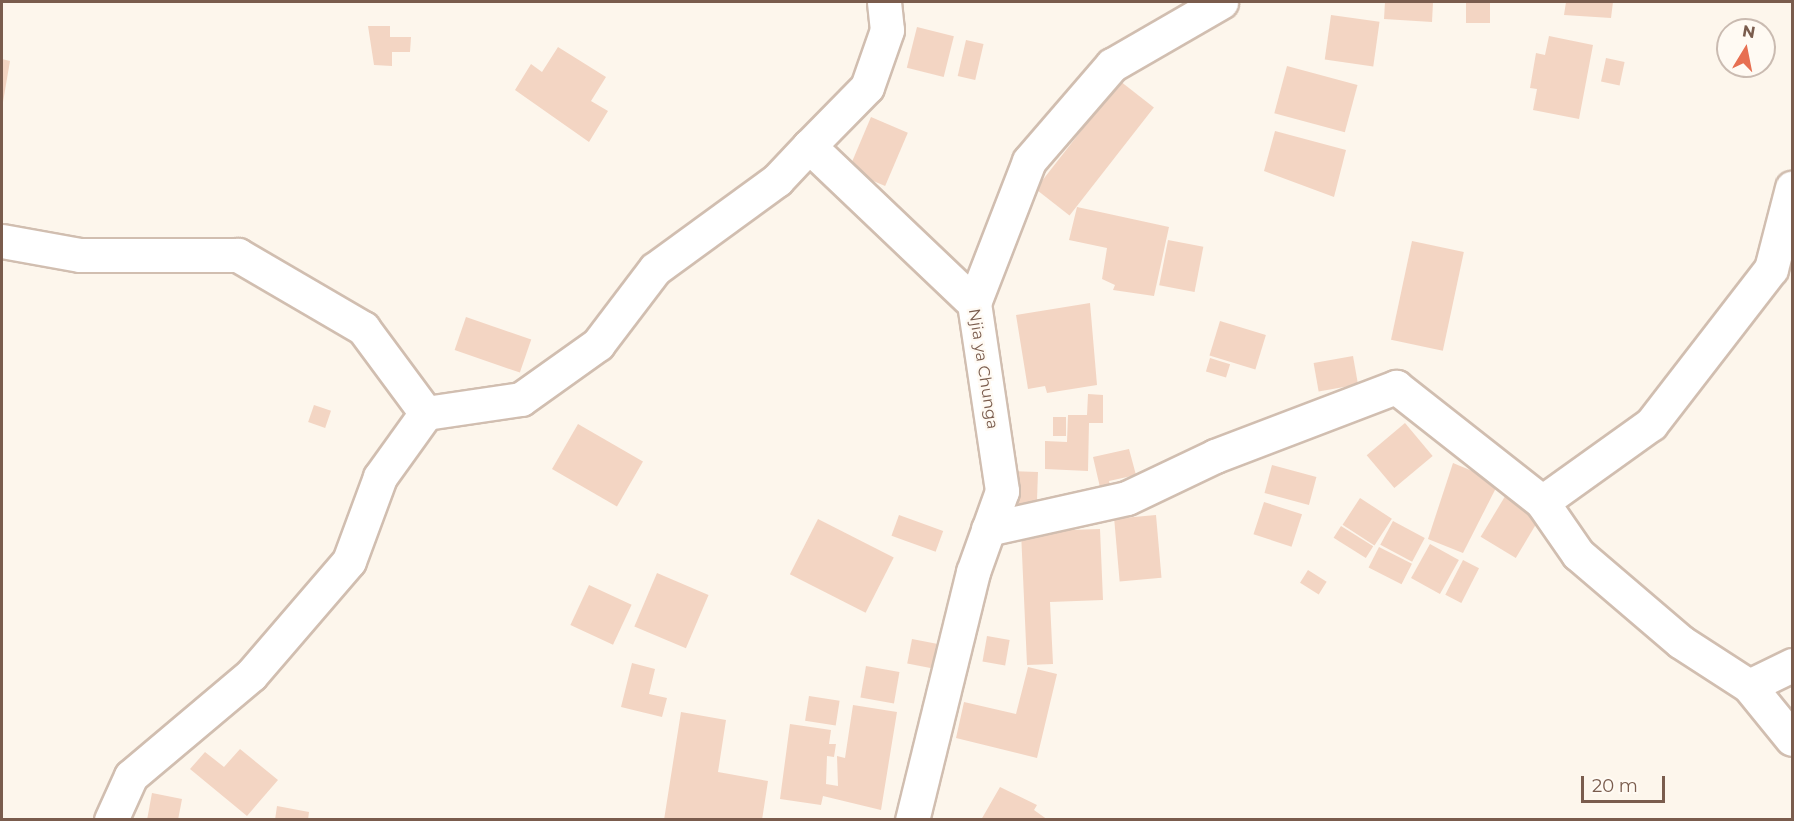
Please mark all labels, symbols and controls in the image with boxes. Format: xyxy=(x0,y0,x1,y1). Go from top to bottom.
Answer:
north arrow xyxy=(1716,18,1776,78)
text: N xyxy=(1741,21,1757,42)
street label: Njia ya Chunga xyxy=(964,307,1002,431)
scale bar xyxy=(1584,764,1668,802)
text: 20 m xyxy=(1592,775,1638,797)

